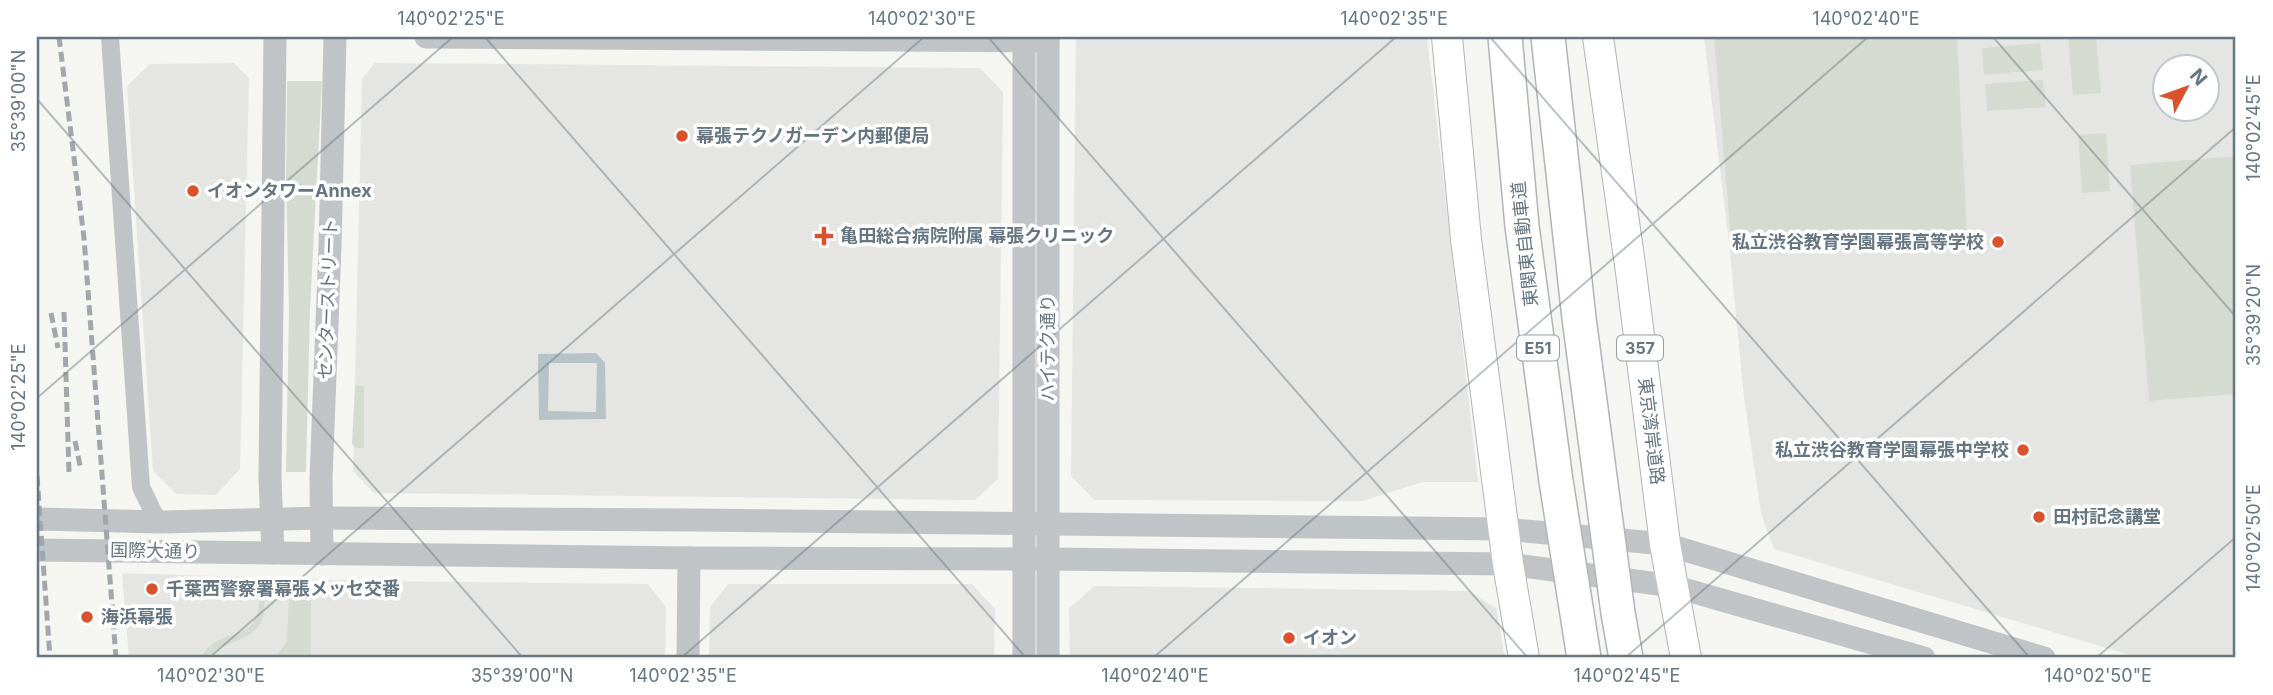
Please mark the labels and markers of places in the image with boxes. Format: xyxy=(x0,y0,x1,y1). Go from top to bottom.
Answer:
place label: 幕張テクノガーデン内郵便局 xyxy=(696,125,929,146)
marker: 幕張テクノガーデン内郵便局 xyxy=(674,128,690,144)
place label: イオンタワーAnnex xyxy=(207,180,372,201)
marker: イオンタワーAnnex xyxy=(185,183,201,199)
place label: 亀田総合病院附属 幕張クリニック xyxy=(840,225,1114,246)
marker: 亀田総合病院附属 幕張クリニック xyxy=(814,226,834,246)
place label: 私立渋谷教育学園幕張高等学校 xyxy=(1732,231,1984,252)
marker: 私立渋谷教育学園幕張高等学校 xyxy=(1990,234,2006,250)
place label: 私立渋谷教育学園幕張中学校 xyxy=(1775,439,2009,460)
marker: 私立渋谷教育学園幕張中学校 xyxy=(2015,442,2031,458)
place label: 田村記念講堂 xyxy=(2053,506,2161,527)
marker: 田村記念講堂 xyxy=(2031,509,2047,525)
place label: 千葉西警察署幕張メッセ交番 xyxy=(166,578,400,599)
marker: 千葉西警察署幕張メッセ交番 xyxy=(144,581,160,597)
place label: 海浜幕張 xyxy=(101,606,173,627)
marker: 海浜幕張 xyxy=(79,609,95,625)
place label: イオン xyxy=(1303,627,1357,648)
marker: イオン xyxy=(1281,630,1297,646)

